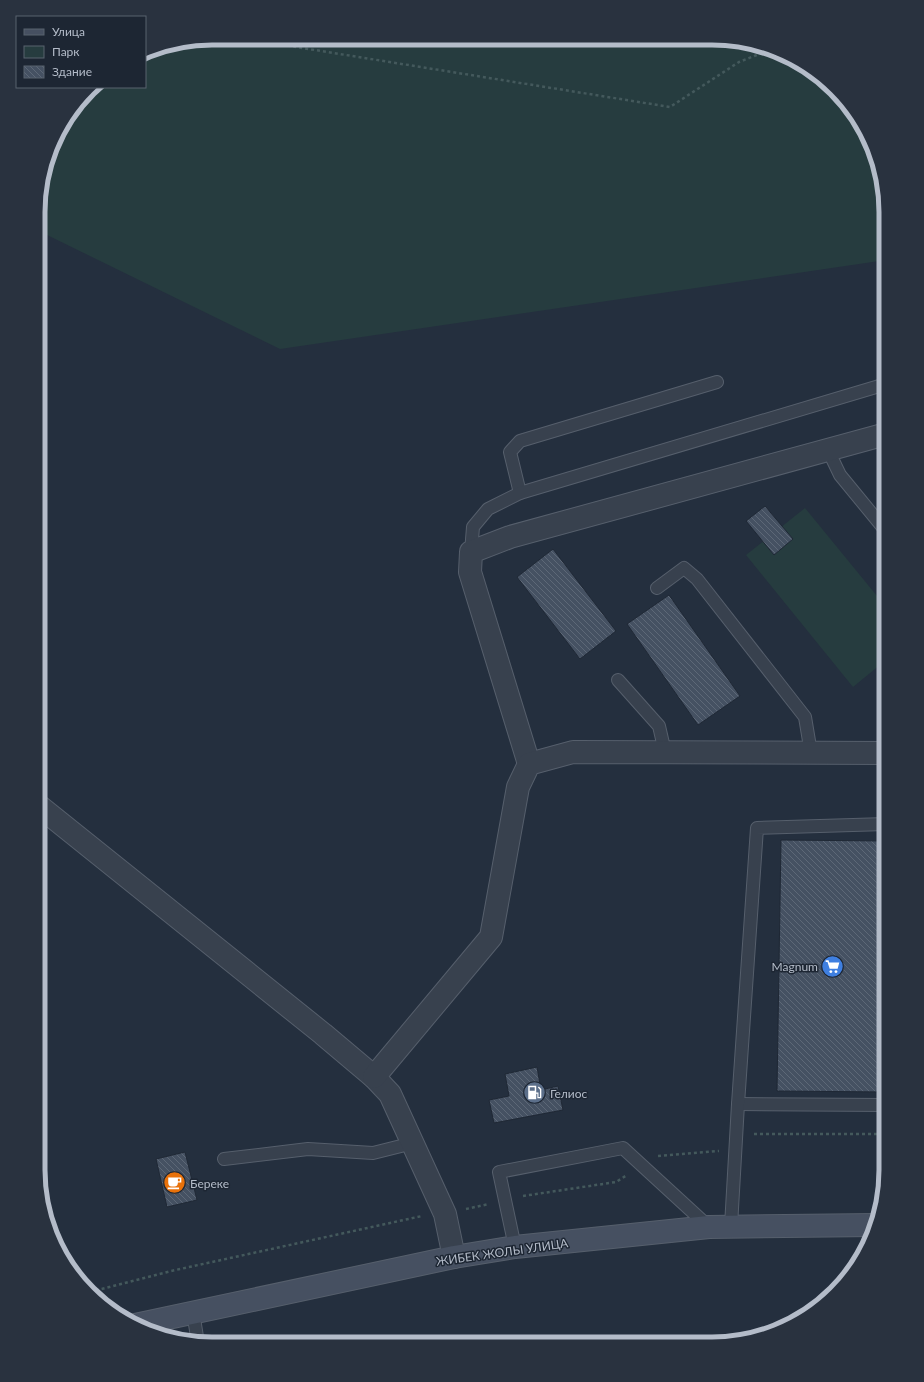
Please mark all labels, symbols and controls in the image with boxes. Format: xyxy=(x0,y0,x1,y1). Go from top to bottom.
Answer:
legend xyxy=(16,16,146,88)
text: Улица xyxy=(52,24,85,39)
text: Парк xyxy=(52,44,80,59)
text: Здание xyxy=(52,64,92,79)
supermarket icon: Magnum xyxy=(820,953,846,979)
place label: Magnum xyxy=(772,959,818,974)
fuel station icon: Гелиос xyxy=(521,1080,547,1106)
place label: Гелиос xyxy=(550,1086,587,1101)
cafe icon: Береке xyxy=(161,1170,187,1196)
place label: Береке xyxy=(190,1176,229,1191)
street label: ЖИБЕК ЖОЛЫ УЛИЦА xyxy=(435,1235,570,1269)

